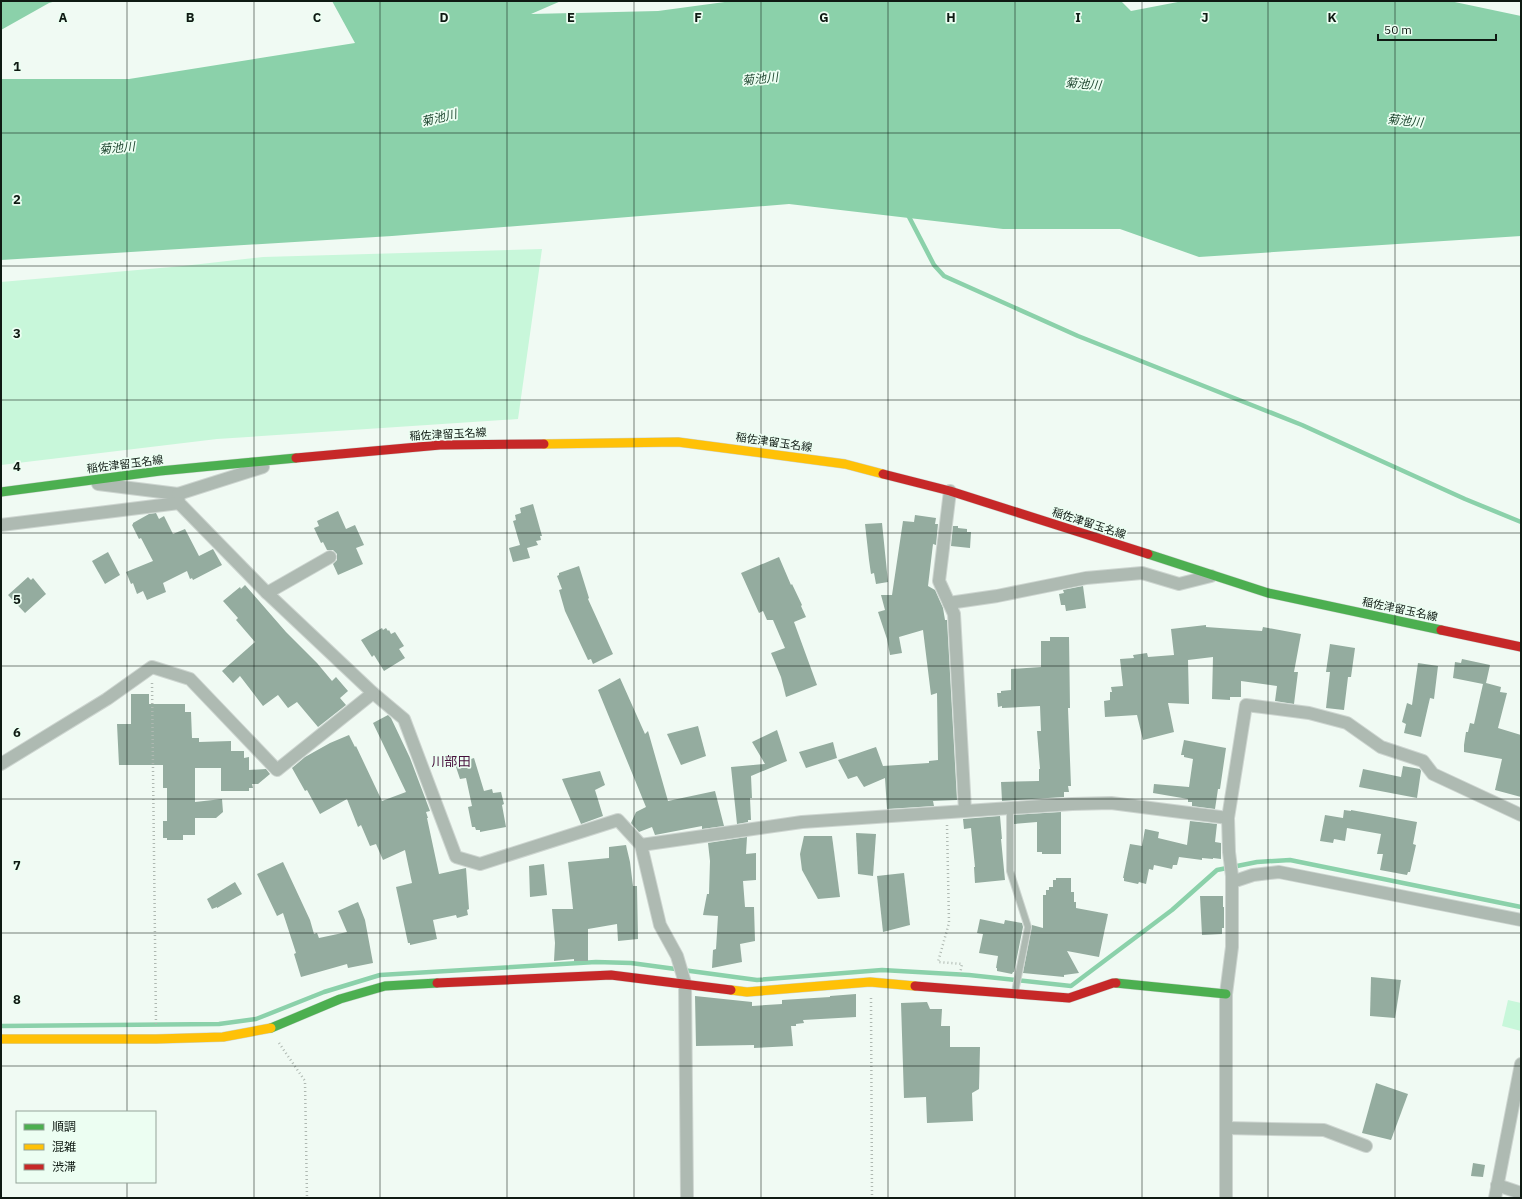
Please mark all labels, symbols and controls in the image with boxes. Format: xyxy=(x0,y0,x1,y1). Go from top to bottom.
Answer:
text: A xyxy=(59,9,68,26)
text: B xyxy=(186,9,195,26)
text: C xyxy=(313,9,322,26)
text: D xyxy=(439,9,449,26)
text: E xyxy=(567,9,575,26)
text: F xyxy=(694,9,702,26)
text: G xyxy=(819,9,829,26)
text: H xyxy=(946,9,956,26)
text: I xyxy=(1075,9,1081,26)
text: J xyxy=(1201,9,1209,26)
text: K xyxy=(1327,9,1337,26)
scale bar xyxy=(1378,16,1496,42)
text: 50 m xyxy=(1384,22,1412,37)
text: 1 xyxy=(13,58,21,75)
water label: 菊池川 xyxy=(741,69,781,88)
water label: 菊池川 xyxy=(1064,74,1104,93)
water label: 菊池川 xyxy=(420,106,460,129)
water label: 菊池川 xyxy=(1386,111,1426,130)
water label: 菊池川 xyxy=(98,138,138,157)
text: 2 xyxy=(13,191,21,208)
text: 3 xyxy=(13,325,21,342)
street label: 稲佐津留玉名線 xyxy=(409,425,487,443)
street label: 稲佐津留玉名線 xyxy=(735,430,813,454)
street label: 稲佐津留玉名線 xyxy=(86,452,164,476)
text: 4 xyxy=(13,458,21,475)
street label: 稲佐津留玉名線 xyxy=(1050,504,1128,542)
text: 5 xyxy=(13,591,21,608)
street label: 稲佐津留玉名線 xyxy=(1361,594,1439,624)
text: 6 xyxy=(13,724,21,741)
district label: 川部田 xyxy=(431,753,471,770)
text: 7 xyxy=(13,857,21,874)
text: 8 xyxy=(13,991,21,1008)
legend xyxy=(16,1111,156,1183)
text: 順調 xyxy=(52,1119,76,1134)
text: 混雑 xyxy=(52,1139,76,1154)
text: 渋滞 xyxy=(52,1159,76,1174)

